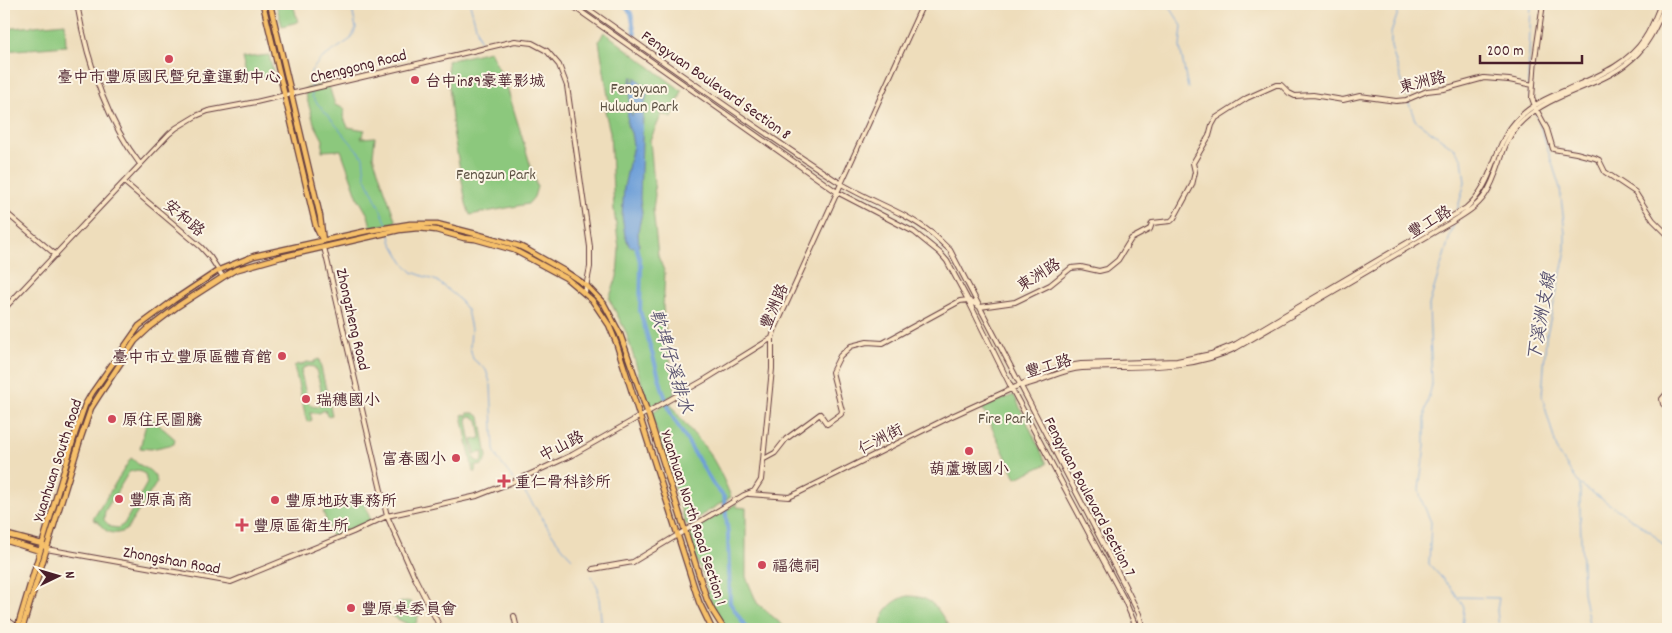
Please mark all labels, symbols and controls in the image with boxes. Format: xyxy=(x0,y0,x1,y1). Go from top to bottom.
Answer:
street label: Fengyuan Boulevard Section 8 xyxy=(636,26,795,147)
scale bar xyxy=(1480,32,1582,64)
text: 200 m xyxy=(1487,41,1524,63)
street label: Chenggong Road xyxy=(308,44,409,91)
marker: 臺中市豐原國民暨兒童運動中心 xyxy=(163,53,175,65)
street label: 東洲路 xyxy=(1397,66,1449,100)
place label: 臺中市豐原國民暨兒童運動中心 xyxy=(57,67,281,90)
place label: 台中in89豪華影城 xyxy=(425,71,545,94)
marker: 台中in89豪華影城 xyxy=(409,74,421,86)
park label: Fengyuan Huludun Park xyxy=(600,78,678,119)
park label: Fengzun Park xyxy=(456,164,536,187)
street label: 安和路 xyxy=(158,195,209,243)
street label: 豐工路 xyxy=(1404,201,1457,245)
street label: 東洲路 xyxy=(1013,254,1066,299)
street label: Zhongzheng Road xyxy=(329,266,375,373)
water label: 下溪洲支線 xyxy=(1523,270,1564,364)
street label: 豐洲路 xyxy=(755,280,795,334)
water label: 軟埤仔溪排水 xyxy=(642,306,698,418)
place label: 臺中市立豐原區體育館 xyxy=(112,347,272,370)
marker: 臺中市立豐原區體育館 xyxy=(276,350,288,362)
street label: 豐工路 xyxy=(1022,350,1075,385)
place label: 瑞穗國小 xyxy=(316,390,380,413)
marker: 瑞穗國小 xyxy=(300,393,312,405)
street label: Yuanhuan South Road xyxy=(28,396,89,525)
park label: Fire Park xyxy=(978,408,1032,431)
place label: 原住民圖騰 xyxy=(122,410,203,433)
marker: 原住民圖騰 xyxy=(106,413,118,425)
street label: Fengyuan Boulevard Section 7 xyxy=(1037,413,1141,581)
street label: 仁洲街 xyxy=(855,419,908,461)
street label: 中山路 xyxy=(536,426,589,468)
street label: Yuanhuan North Road Section 1 xyxy=(653,427,732,608)
marker: 葫蘆墩國小 xyxy=(963,445,975,457)
place label: 富春國小 xyxy=(382,449,446,472)
marker: 富春國小 xyxy=(450,452,462,464)
place label: 葫蘆墩國小 xyxy=(929,459,1009,482)
place label: 重仁骨科診所 xyxy=(515,472,611,495)
marker: 重仁骨科診所 xyxy=(497,474,511,488)
place label: 豐原高商 xyxy=(129,490,193,513)
place label: 豐原地政事務所 xyxy=(285,491,397,514)
marker: 豐原高商 xyxy=(113,493,125,505)
marker: 豐原地政事務所 xyxy=(269,494,281,506)
place label: 豐原區衛生所 xyxy=(253,516,349,539)
marker: 豐原區衛生所 xyxy=(235,518,249,532)
street label: Zhongshan Road xyxy=(121,542,222,581)
north arrow xyxy=(32,550,82,600)
place label: 福德祠 xyxy=(772,556,820,579)
marker: 福德祠 xyxy=(756,559,768,571)
text: N xyxy=(59,571,79,579)
place label: 豐原桌委員會 xyxy=(361,599,457,622)
marker: 豐原桌委員會 xyxy=(345,602,357,614)

